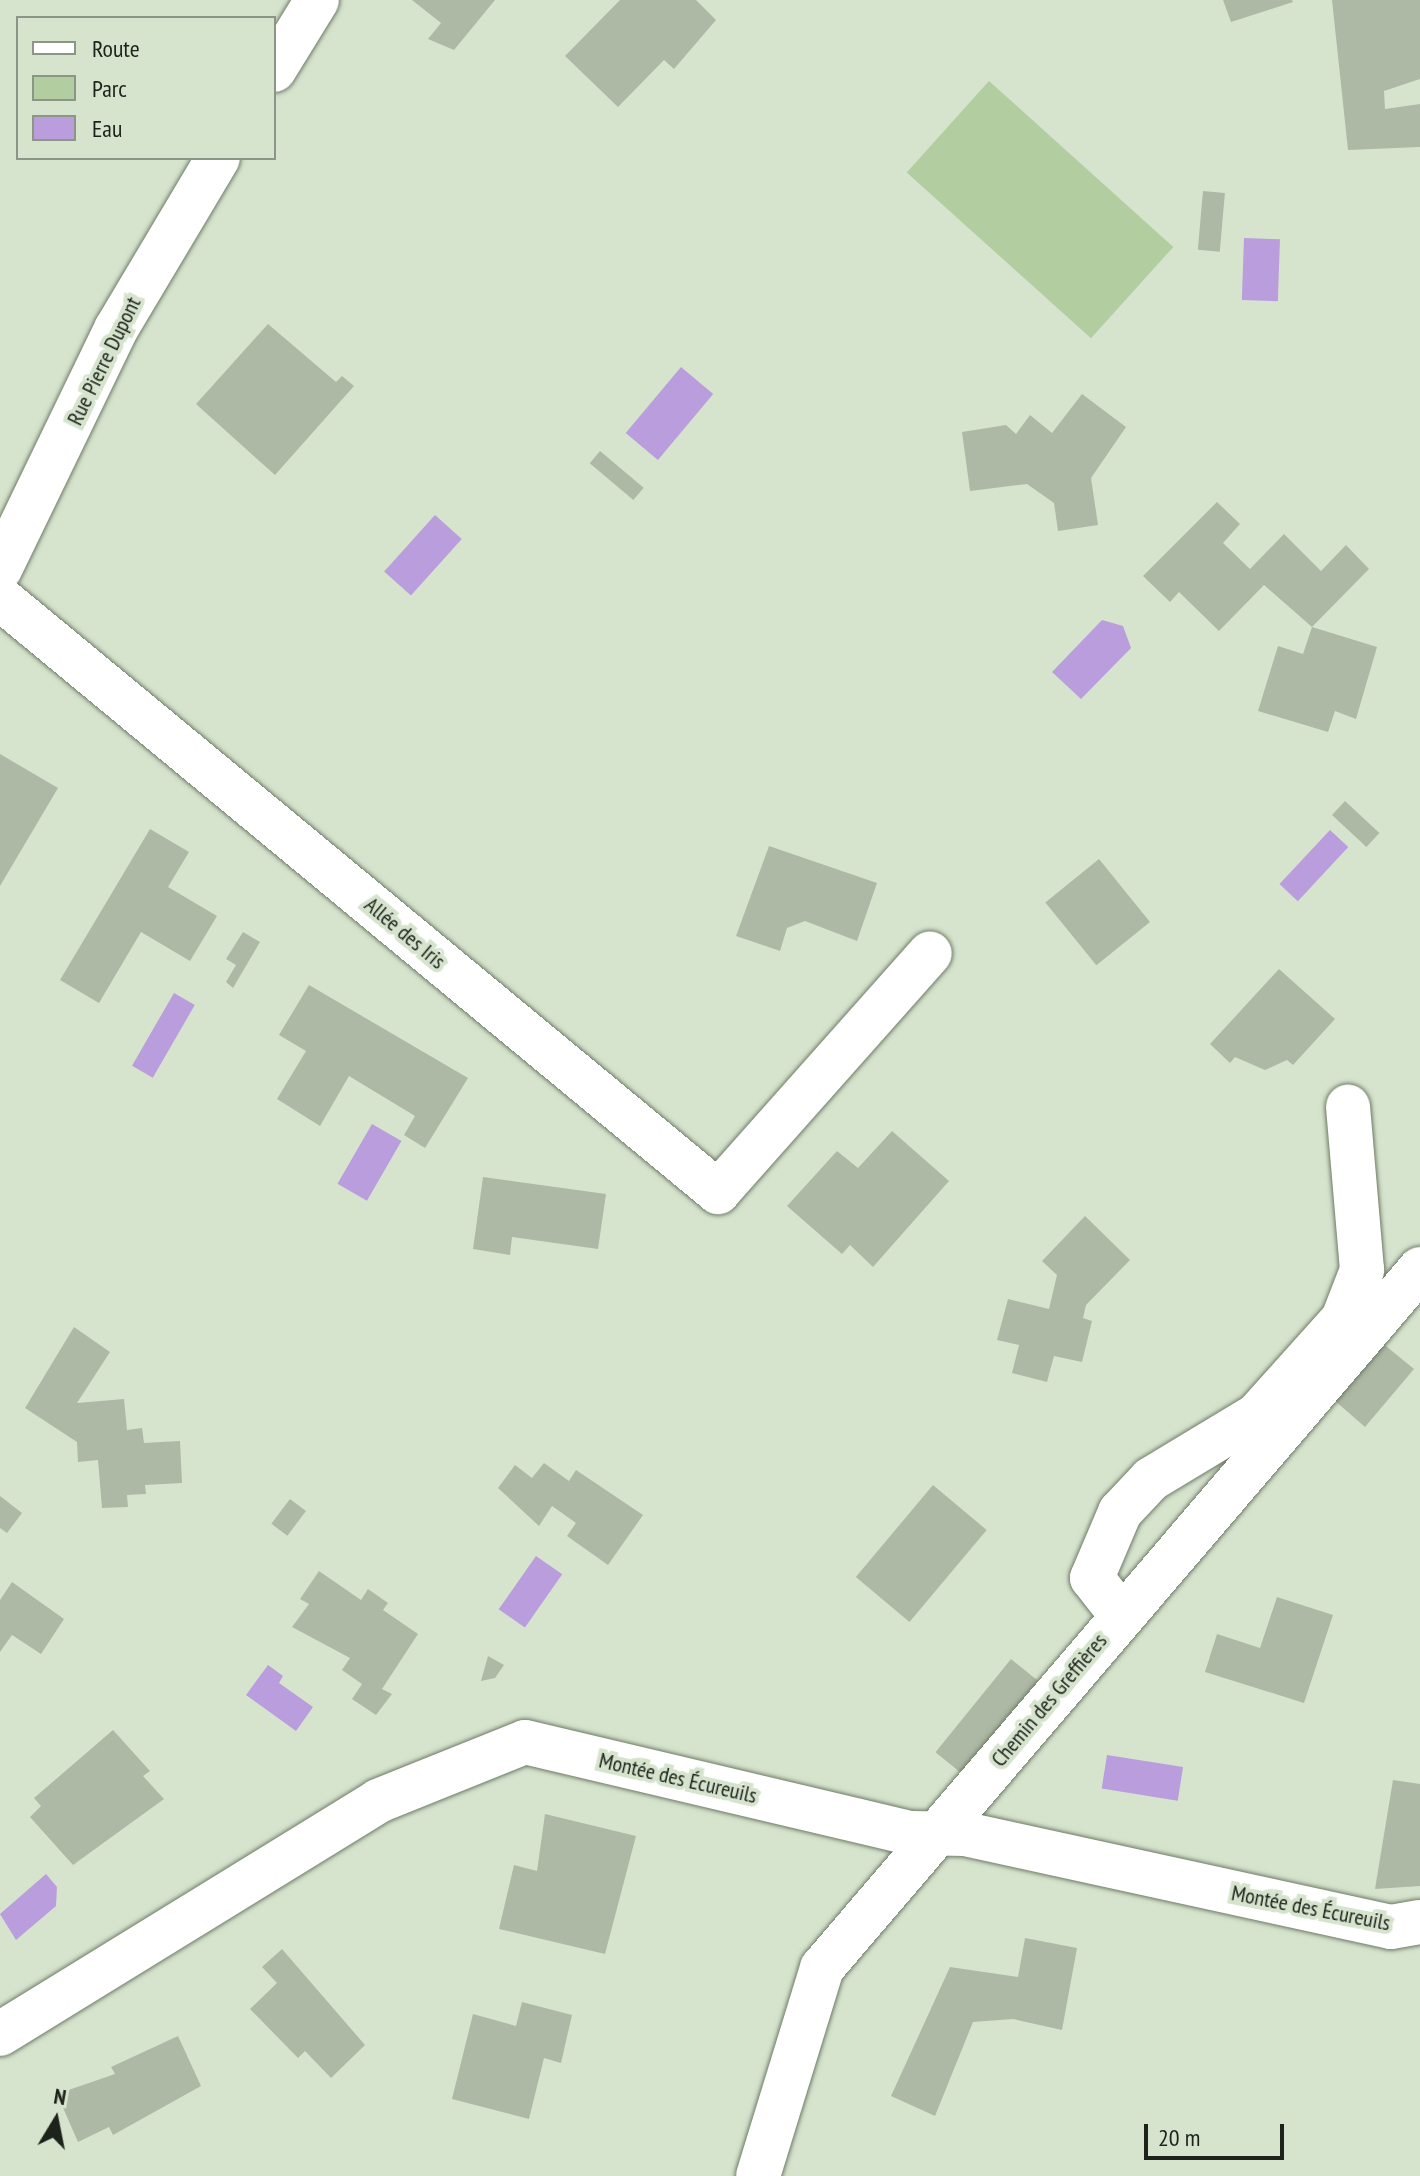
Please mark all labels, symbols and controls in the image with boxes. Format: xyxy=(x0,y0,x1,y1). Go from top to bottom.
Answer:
legend xyxy=(16,16,276,160)
text: Route xyxy=(92,33,140,64)
text: Parc xyxy=(92,73,127,104)
text: Eau xyxy=(92,113,122,144)
street label: Rue Pierre Dupont xyxy=(62,293,146,429)
street label: Allée des Iris xyxy=(359,892,451,974)
street label: Chemin des Greffières xyxy=(986,1628,1112,1772)
street label: Montée des Écureuils xyxy=(596,1747,760,1809)
street label: Montée des Écureuils xyxy=(1229,1880,1393,1936)
north arrow xyxy=(16,2080,96,2160)
text: N xyxy=(52,2082,68,2111)
scale bar xyxy=(1148,2108,1288,2158)
text: 20 m xyxy=(1158,2122,1200,2153)

